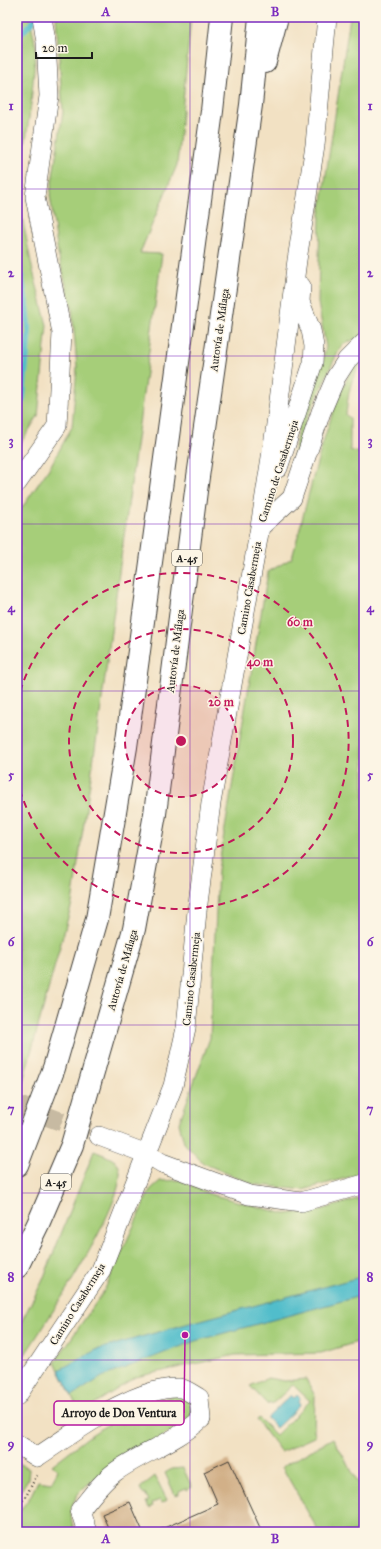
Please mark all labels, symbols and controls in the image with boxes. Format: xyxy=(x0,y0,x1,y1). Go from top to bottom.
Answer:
text: A xyxy=(101,4,111,20)
text: B xyxy=(271,4,280,20)
scale bar xyxy=(36,34,92,60)
text: 20 m xyxy=(42,41,68,55)
text: 1 xyxy=(8,98,14,114)
text: 1 xyxy=(367,98,373,114)
text: 2 xyxy=(8,265,15,281)
text: 2 xyxy=(367,265,374,281)
street label: Autovía de Málaga xyxy=(207,287,232,373)
street label: Camino de Casabermeja xyxy=(256,418,301,524)
text: 3 xyxy=(8,433,14,449)
text: 3 xyxy=(367,433,373,449)
street label: Camino Casabermeja xyxy=(235,540,264,636)
road number: A-45 xyxy=(172,550,202,566)
text: 4 xyxy=(7,600,15,616)
text: 4 xyxy=(366,600,374,616)
street label: Autovía de Málaga xyxy=(164,608,187,694)
text: 60 m xyxy=(287,615,314,629)
text: 40 m xyxy=(247,655,274,670)
text: 20 m xyxy=(208,695,235,709)
centre of rings xyxy=(174,734,188,748)
text: 5 xyxy=(8,767,15,783)
text: 5 xyxy=(367,767,374,783)
street label: Autovía de Málaga xyxy=(104,928,140,1013)
street label: Camino Casabermeja xyxy=(180,931,203,1027)
text: 6 xyxy=(8,934,16,950)
text: 6 xyxy=(367,934,375,950)
text: 7 xyxy=(8,1101,15,1117)
text: 7 xyxy=(367,1101,374,1117)
road number: A-45 xyxy=(41,1174,71,1190)
street label: Camino Casabermeja xyxy=(47,1261,108,1348)
text: 8 xyxy=(8,1269,15,1285)
text: 8 xyxy=(367,1269,374,1285)
callout: Arroyo de Don Ventura xyxy=(54,1401,184,1425)
text: Arroyo de Don Ventura xyxy=(61,1406,177,1421)
text: 9 xyxy=(8,1436,15,1452)
text: 9 xyxy=(367,1436,374,1452)
text: A xyxy=(101,1531,111,1547)
text: B xyxy=(271,1531,280,1547)

